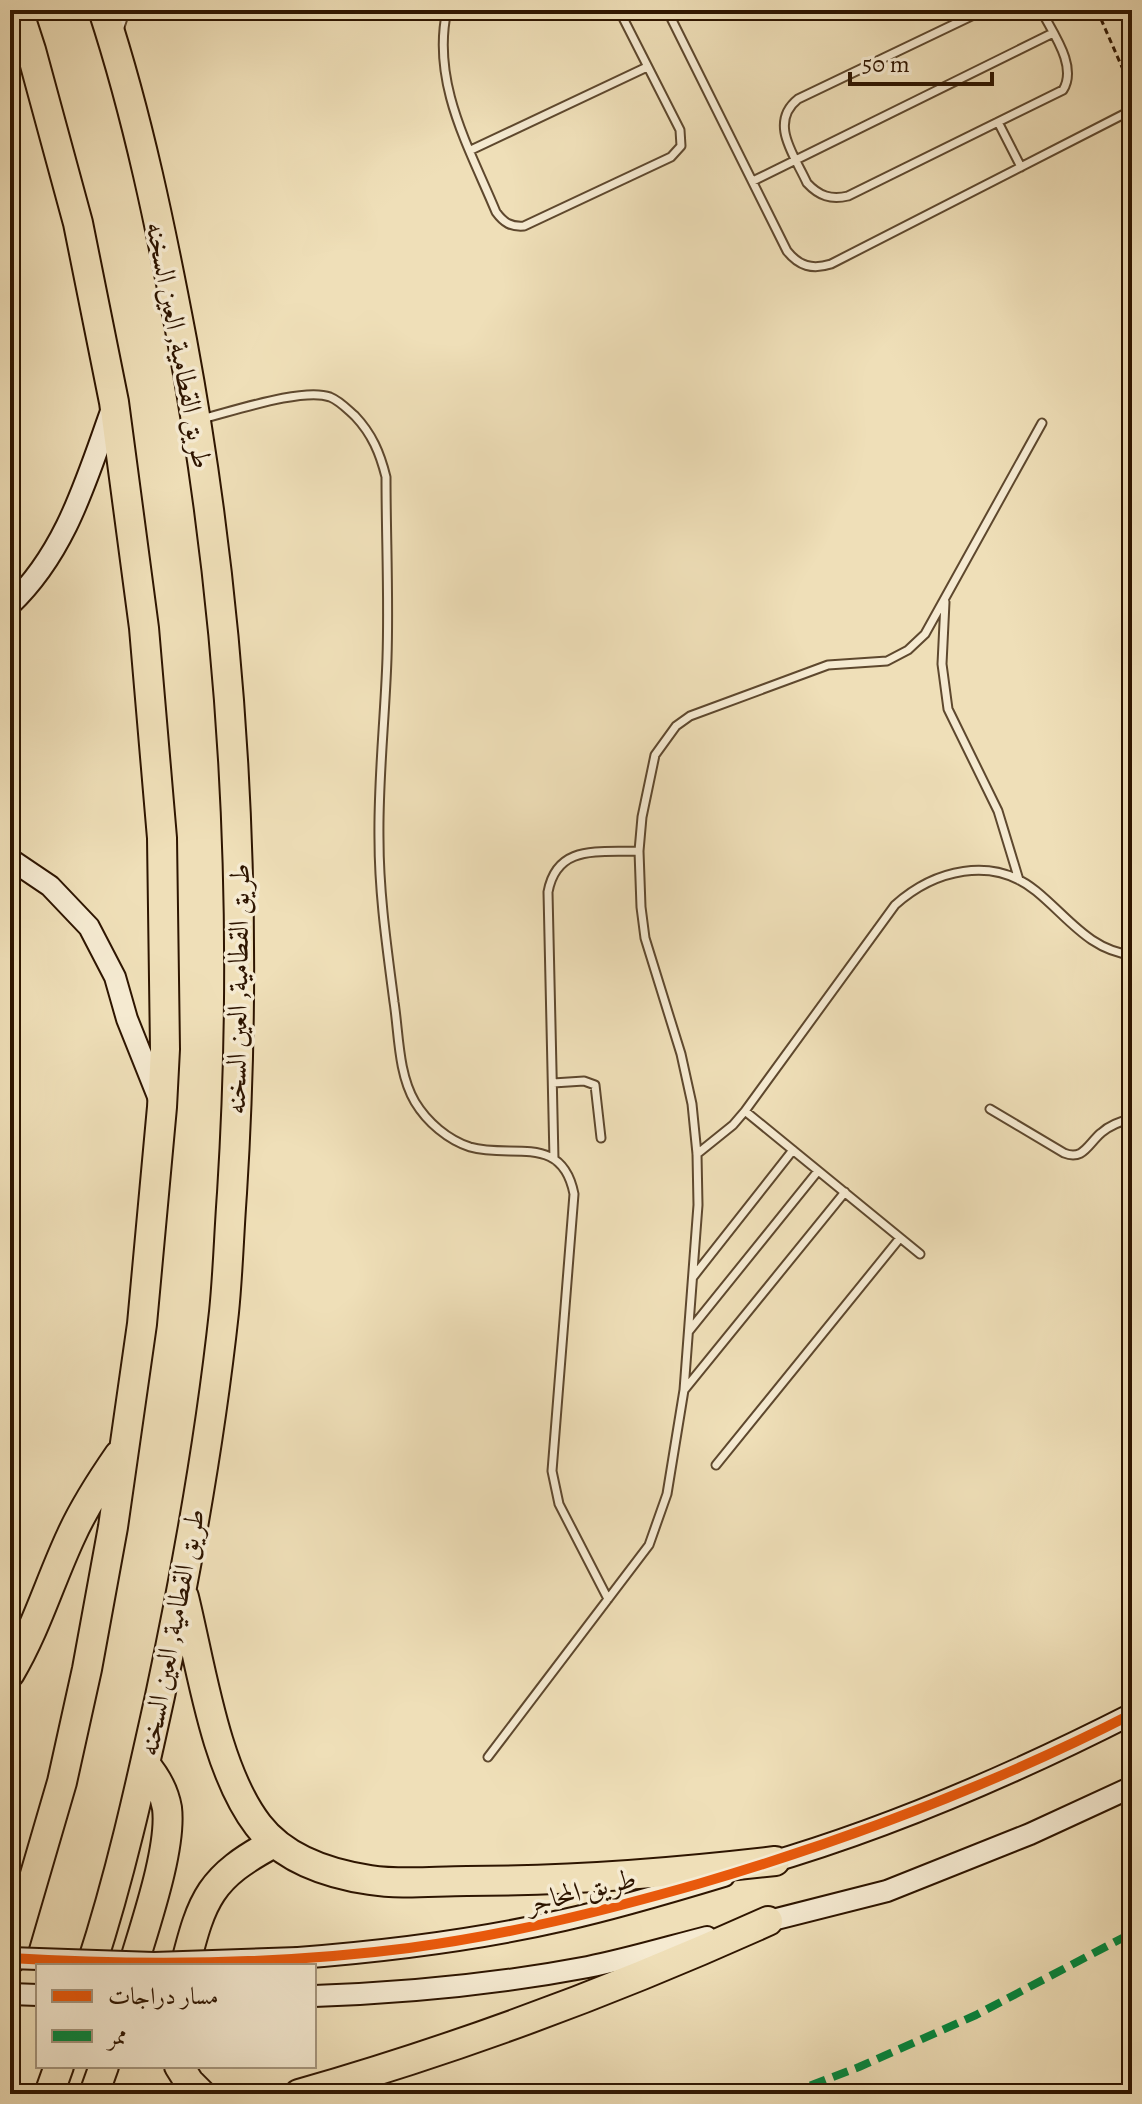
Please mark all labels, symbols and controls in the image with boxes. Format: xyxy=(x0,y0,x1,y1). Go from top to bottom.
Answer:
scale bar xyxy=(850,36,992,86)
text: 50 m xyxy=(862,48,910,80)
street label: طريق القطامية, العين السخنه xyxy=(136,218,222,472)
street label: طريق القطامية, العين السخنه xyxy=(217,863,259,1115)
street label: طريق القطامية, العين السخنه xyxy=(129,1505,215,1759)
street label: طريق المحاجر xyxy=(520,1859,640,1924)
legend xyxy=(36,1964,316,2068)
text: مسار دراجات xyxy=(108,1980,219,2012)
text: ممر xyxy=(105,2020,127,2052)

